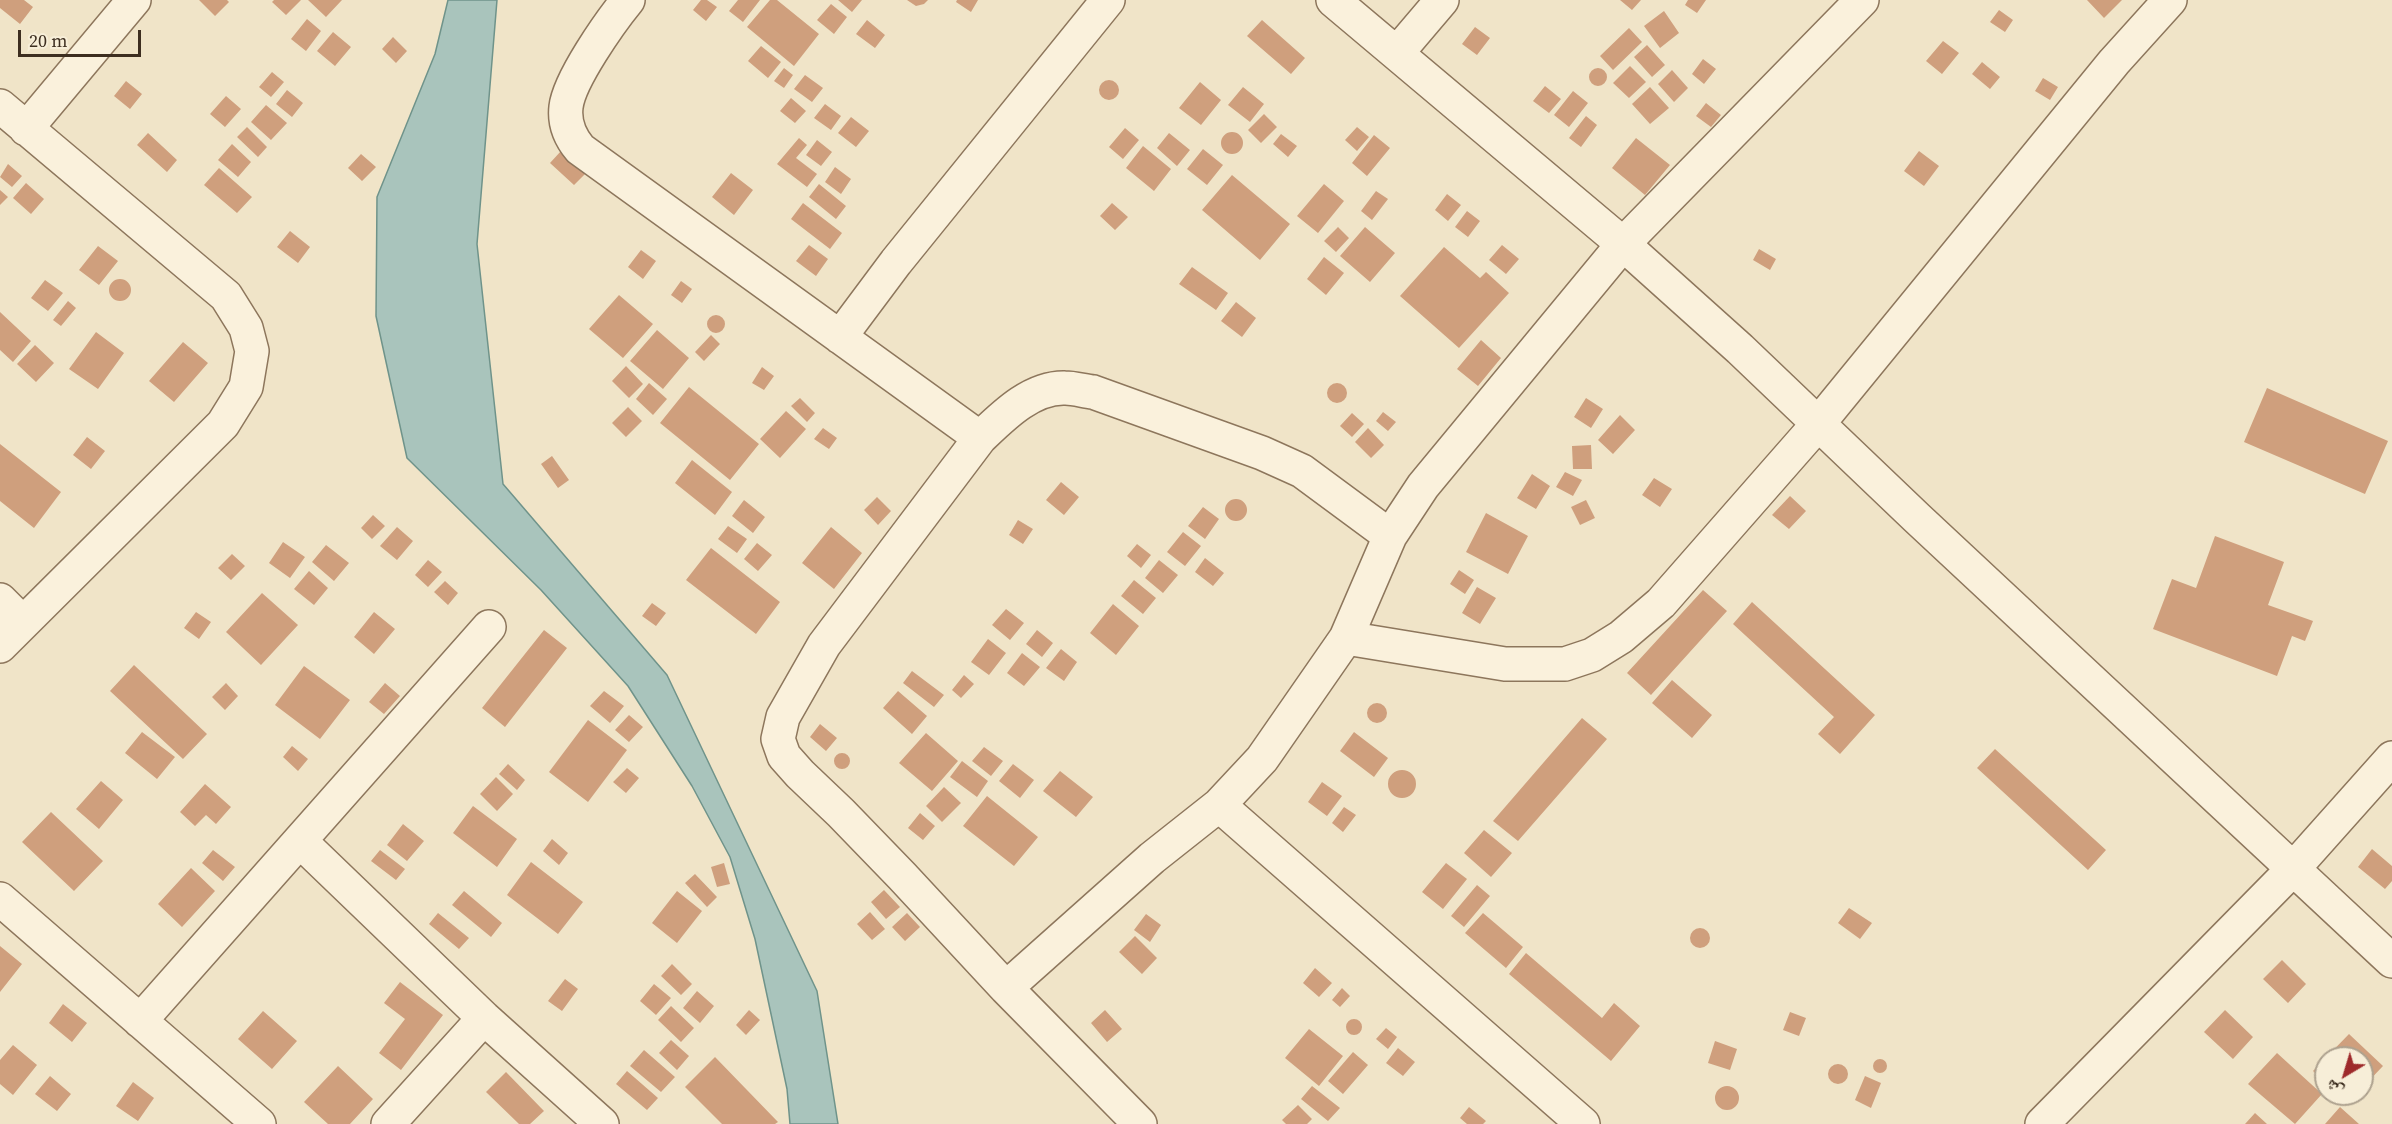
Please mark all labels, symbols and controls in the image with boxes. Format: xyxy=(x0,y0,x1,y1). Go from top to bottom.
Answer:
scale bar xyxy=(21,18,144,56)
text: 20 m xyxy=(29,28,67,53)
north arrow xyxy=(2314,1046,2374,1106)
text: ش xyxy=(2321,1075,2348,1103)

